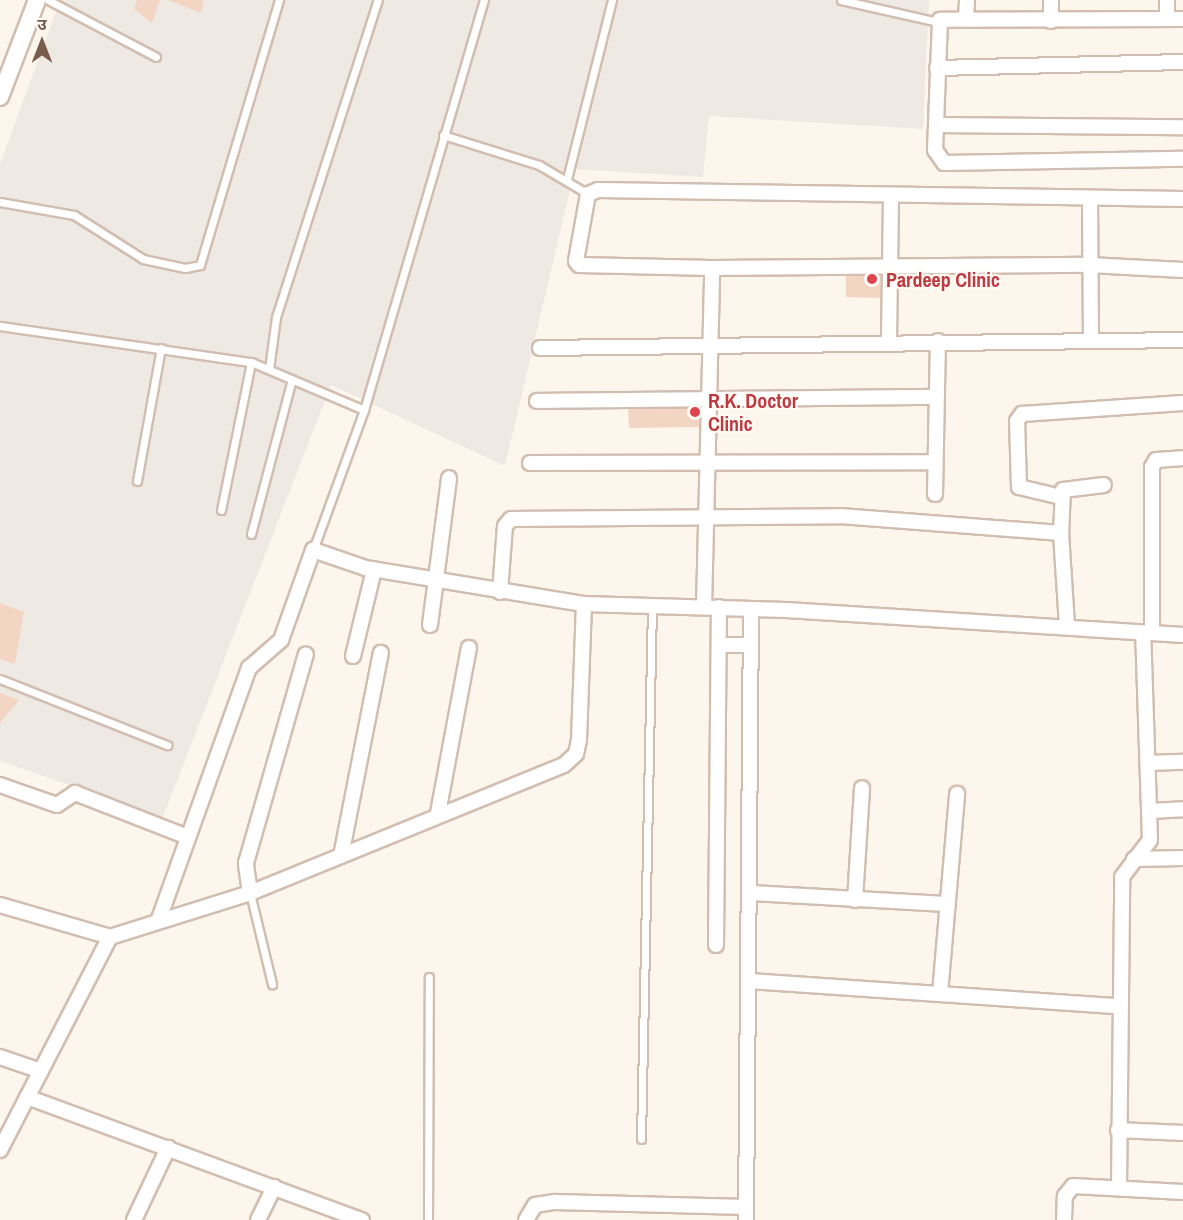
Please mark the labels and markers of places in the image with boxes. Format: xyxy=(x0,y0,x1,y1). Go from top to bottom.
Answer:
place label: Pardeep Clinic xyxy=(886,267,1000,291)
marker: Pardeep Clinic xyxy=(863,270,881,288)
place label: R.K. Doctor Clinic xyxy=(708,388,798,435)
marker: R.K. Doctor Clinic xyxy=(686,403,704,421)

